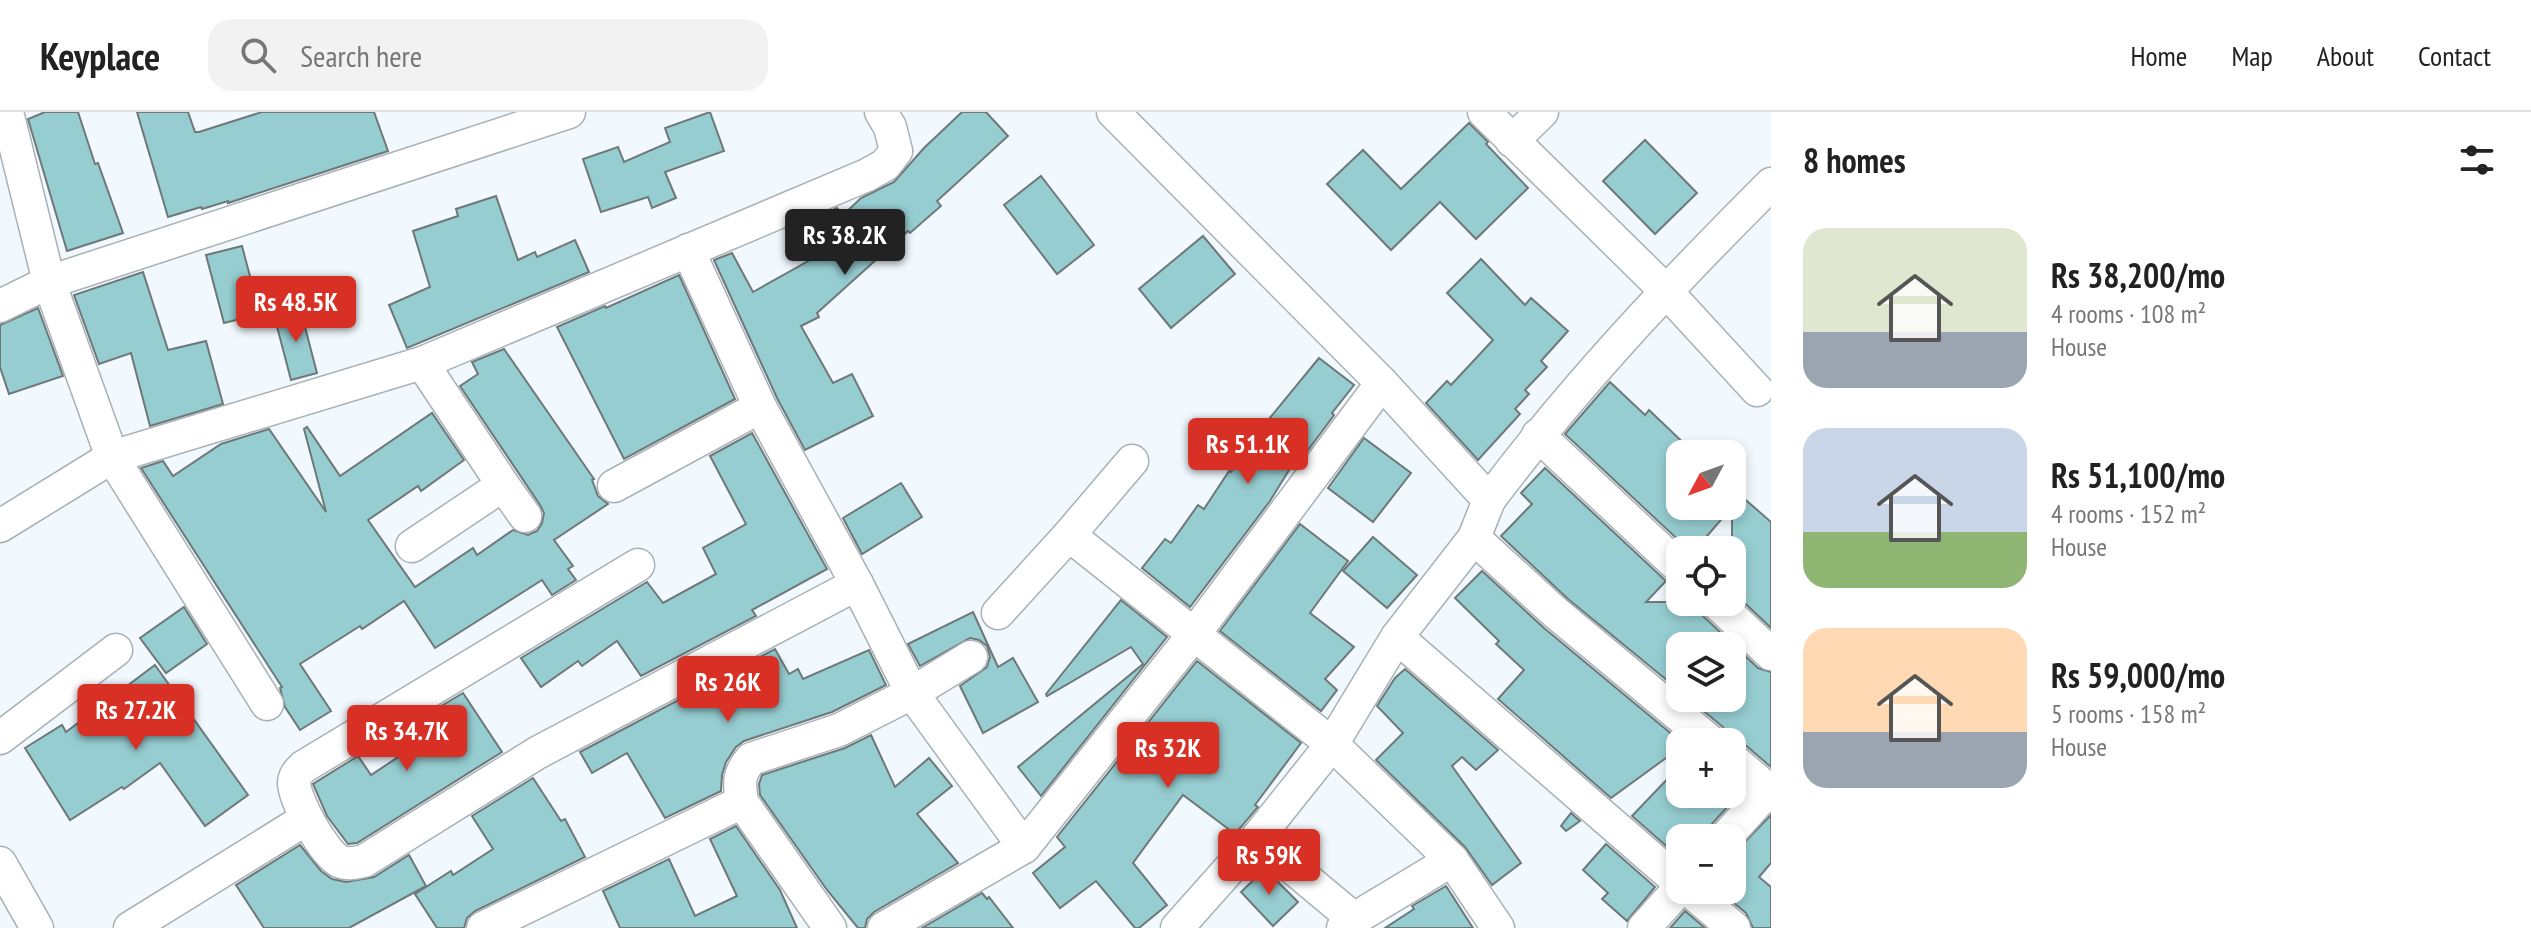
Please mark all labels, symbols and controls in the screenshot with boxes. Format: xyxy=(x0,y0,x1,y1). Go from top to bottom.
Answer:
search box xyxy=(208,19,768,91)
text: Keyplace xyxy=(40,31,160,80)
icon: search xyxy=(236,33,280,77)
text: Search here xyxy=(300,36,422,75)
text: Home xyxy=(2131,37,2187,74)
text: Map xyxy=(2231,37,2273,74)
text: About xyxy=(2317,37,2374,74)
text: Contact xyxy=(2418,37,2491,74)
text: 8 homes xyxy=(1803,138,1906,182)
icon: filters xyxy=(2455,138,2499,182)
pin: Rs 38.2K xyxy=(762,209,928,277)
text: Rs 38.2K xyxy=(803,218,887,251)
text: Rs 38,200/mo xyxy=(2051,253,2225,297)
icon: home xyxy=(1867,260,1963,356)
pin: Rs 48.5K xyxy=(213,276,379,344)
text: Rs 48.5K xyxy=(254,285,338,318)
text: 4 rooms · 108 m² xyxy=(2051,297,2206,330)
text: House xyxy=(2051,330,2107,363)
pin: Rs 51.1K xyxy=(1165,418,1331,486)
text: Rs 51.1K xyxy=(1206,427,1290,460)
north arrow xyxy=(1666,440,1746,520)
map controls xyxy=(1666,440,1746,904)
text: Rs 51,100/mo xyxy=(2051,453,2225,497)
icon: home xyxy=(1867,460,1963,556)
text: 4 rooms · 152 m² xyxy=(2051,497,2206,530)
text: House xyxy=(2051,530,2107,563)
button: locate xyxy=(1666,536,1746,616)
button: layers xyxy=(1666,632,1746,712)
text: Rs 59,000/mo xyxy=(2051,653,2225,697)
pin: Rs 26K xyxy=(663,656,793,724)
icon: home xyxy=(1867,660,1963,756)
text: Rs 26K xyxy=(695,665,761,698)
pin: Rs 27.2K xyxy=(53,684,219,752)
text: Rs 27.2K xyxy=(95,693,177,726)
text: 5 rooms · 158 m² xyxy=(2051,697,2206,730)
pin: Rs 34.7K xyxy=(324,705,490,773)
text: Rs 34.7K xyxy=(365,714,449,747)
pin: Rs 32K xyxy=(1103,722,1233,790)
button: + xyxy=(1666,728,1746,808)
text: House xyxy=(2051,730,2107,763)
text: Rs 32K xyxy=(1135,731,1201,764)
button: − xyxy=(1666,824,1746,904)
pin: Rs 59K xyxy=(1204,829,1334,897)
text: Rs 59K xyxy=(1236,838,1302,871)

